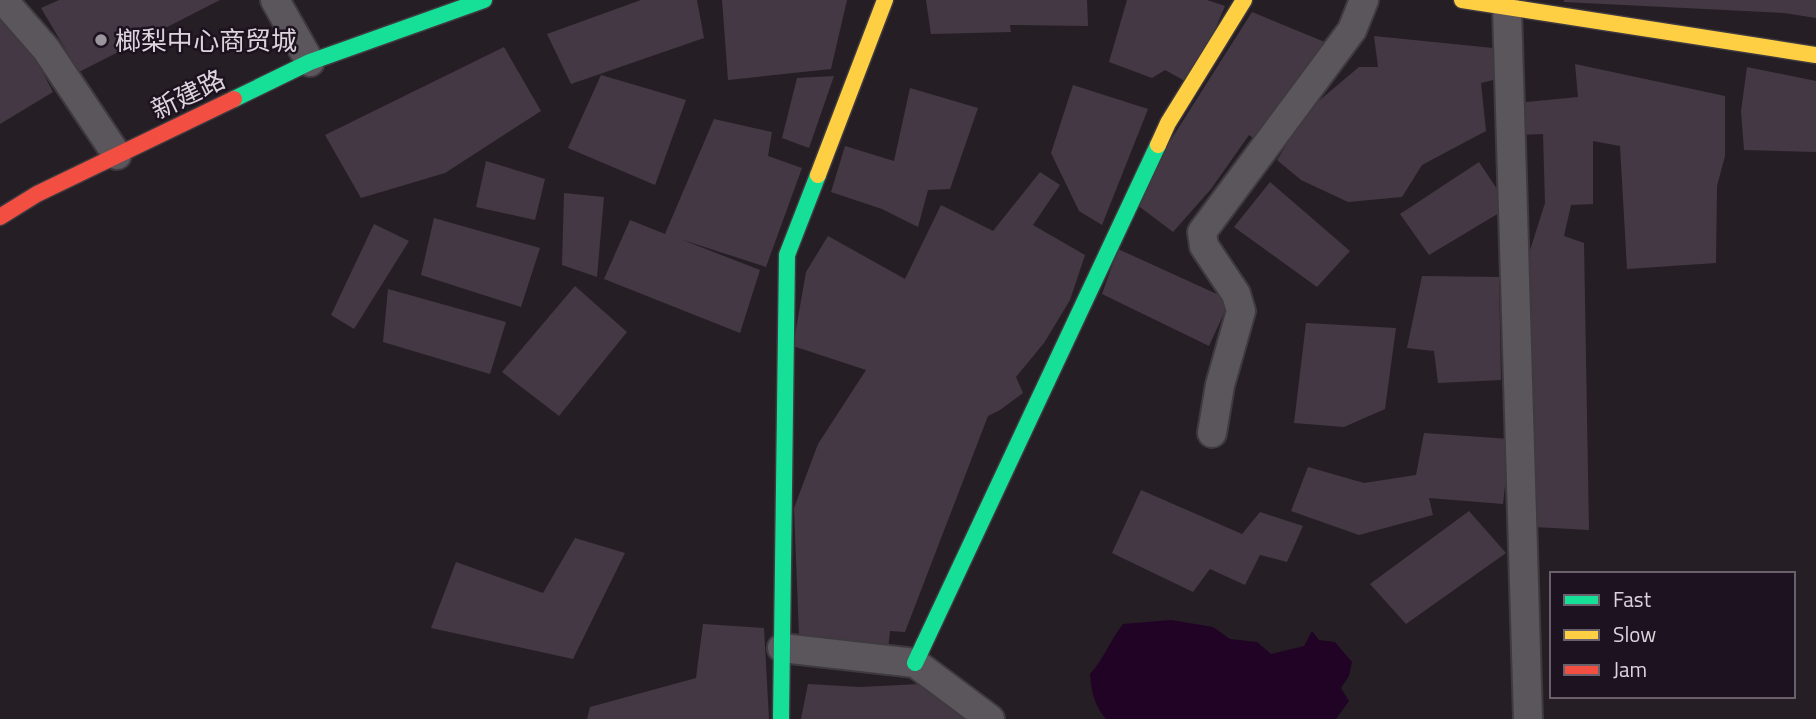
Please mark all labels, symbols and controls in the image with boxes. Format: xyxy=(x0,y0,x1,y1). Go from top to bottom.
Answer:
place label: 榔梨中心商贸城 xyxy=(115,21,297,60)
marker: 榔梨中心商贸城 xyxy=(93,32,109,48)
street label: 新建路 xyxy=(144,59,232,129)
legend xyxy=(1550,572,1795,698)
text: Fast xyxy=(1613,583,1652,615)
text: Slow xyxy=(1613,618,1656,650)
text: Jam xyxy=(1613,653,1647,685)

